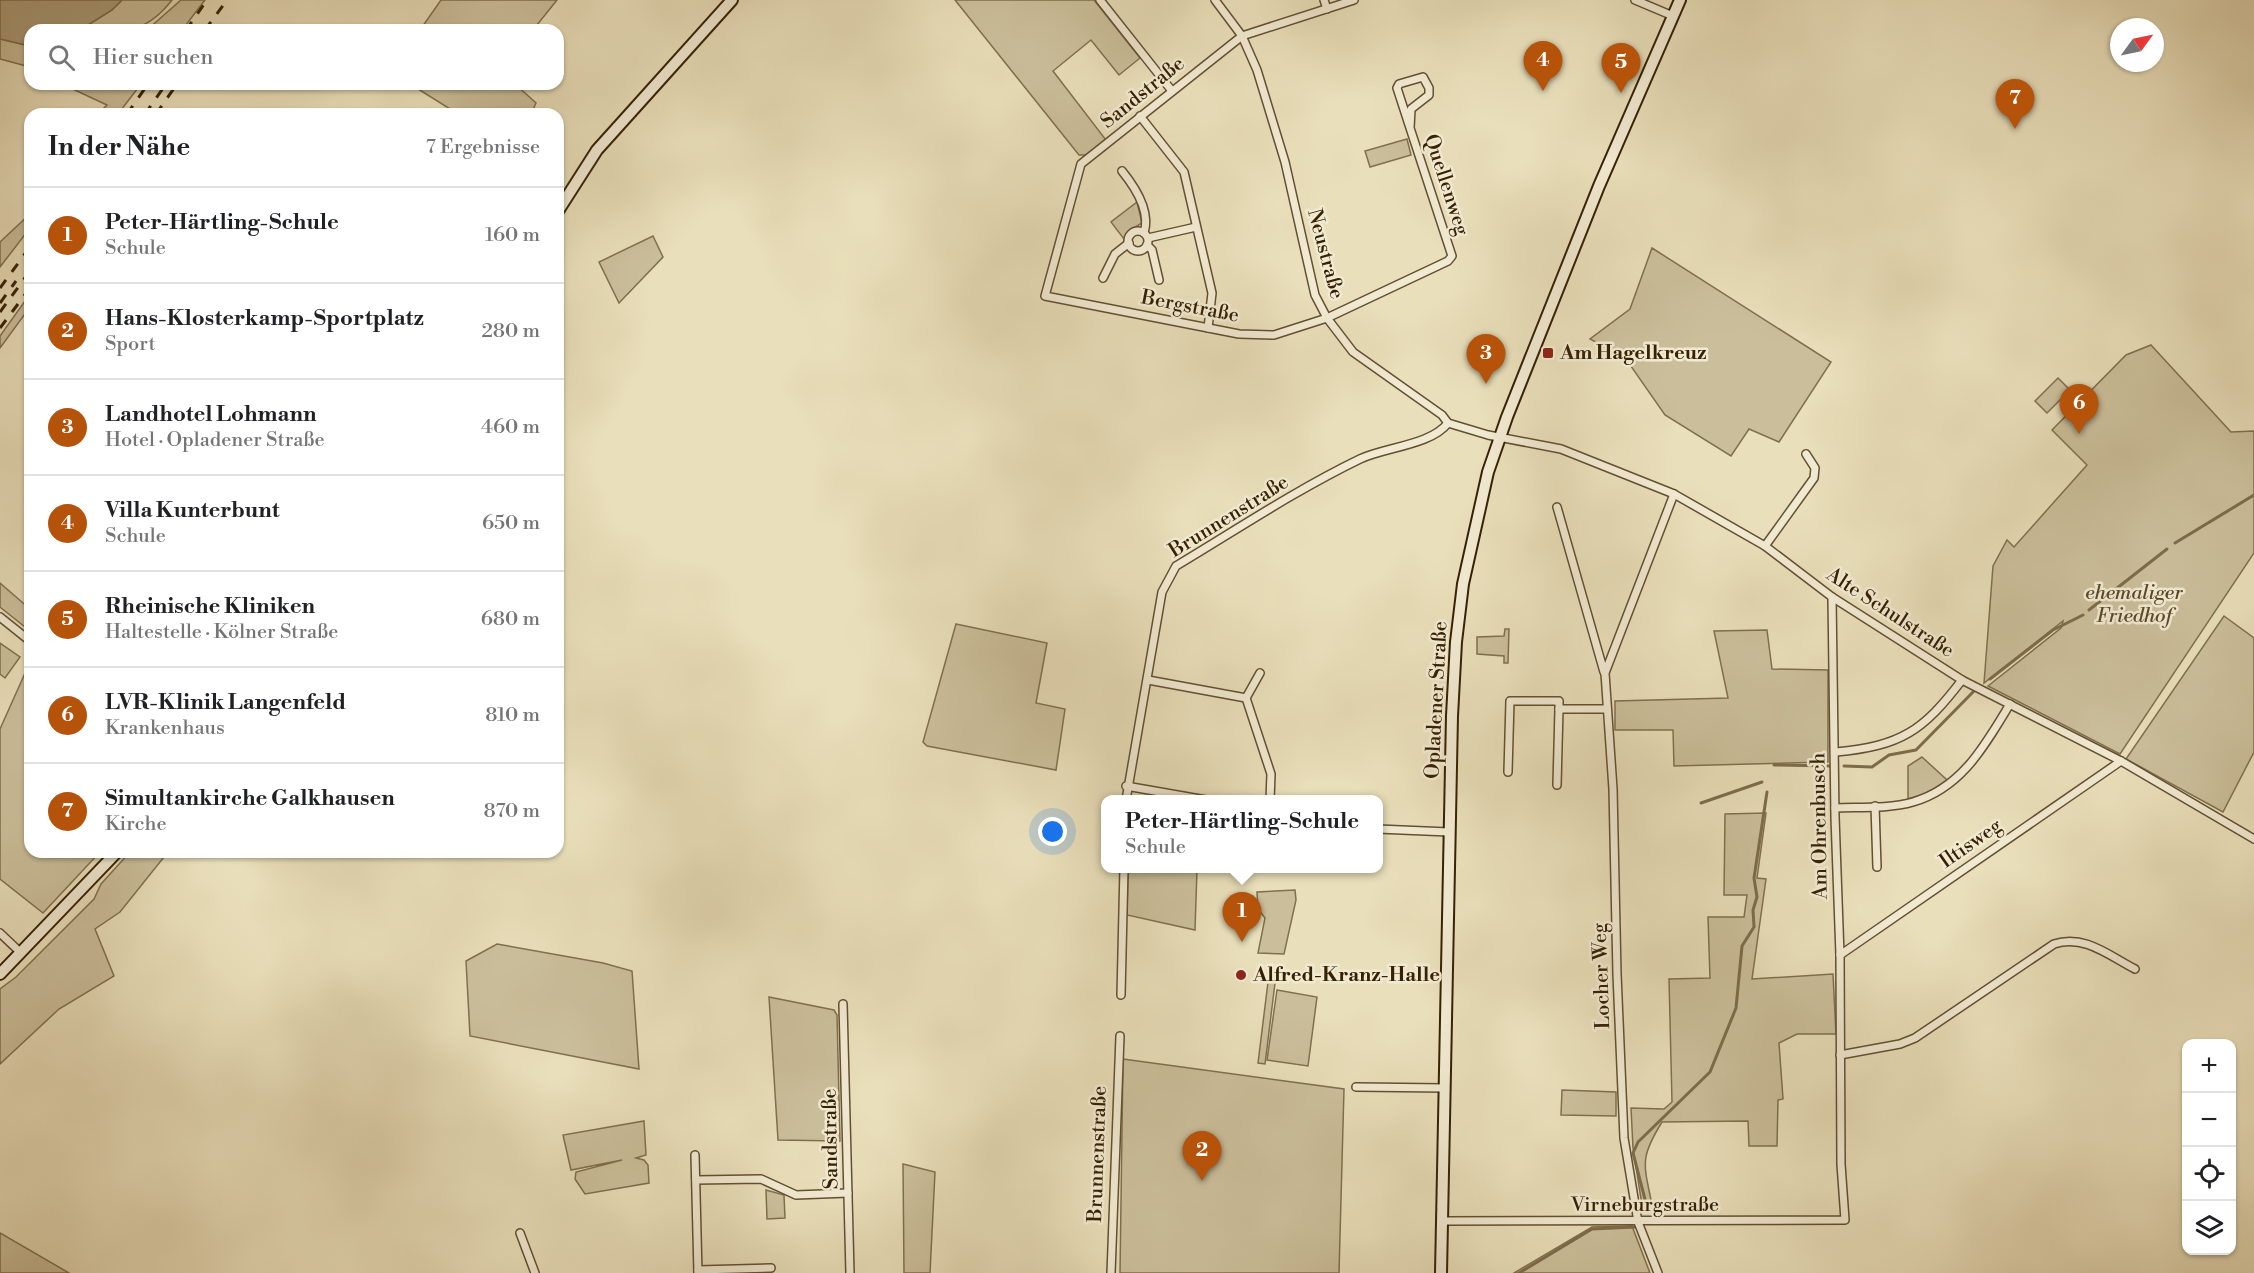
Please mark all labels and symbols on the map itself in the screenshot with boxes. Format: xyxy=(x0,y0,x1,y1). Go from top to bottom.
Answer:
north arrow xyxy=(2110,18,2164,72)
pin: 4 xyxy=(1524,42,1562,91)
pin: 5 xyxy=(1602,44,1640,93)
street label: Sandstraße xyxy=(1096,52,1190,134)
pin: 7 xyxy=(1996,80,2034,129)
street label: Quellenweg xyxy=(1418,131,1474,239)
street label: Neustraße xyxy=(1301,206,1349,302)
street label: Bergstraße xyxy=(1138,285,1241,329)
pin: 3 xyxy=(1466,334,1506,384)
place label: Am Hagelkreuz xyxy=(1559,341,1707,366)
marker: Am Hagelkreuz xyxy=(1541,346,1555,360)
pin: 6 xyxy=(2060,384,2098,434)
street label: Brunnenstraße xyxy=(1164,470,1294,564)
street label: Alte Schulstraße xyxy=(1821,562,1959,664)
park label: ehemaliger Friedhof xyxy=(2085,581,2183,629)
street label: Opladener Straße xyxy=(1420,620,1454,780)
street label: Am Ohrenbusch xyxy=(1806,752,1834,901)
street label: Iltisweg xyxy=(1935,813,2008,874)
your location xyxy=(1038,817,1067,846)
pin: 1 xyxy=(1222,892,1262,942)
street label: Locher Weg xyxy=(1588,922,1616,1030)
place label: Alfred-Kranz-Halle xyxy=(1252,963,1440,988)
marker: Alfred-Kranz-Halle xyxy=(1234,968,1248,982)
street label: Brunnenstraße xyxy=(1083,1085,1113,1224)
street label: Sandstraße xyxy=(818,1088,844,1190)
pin: 2 xyxy=(1182,1132,1222,1181)
street label: Virneburgstraße xyxy=(1570,1193,1719,1218)

